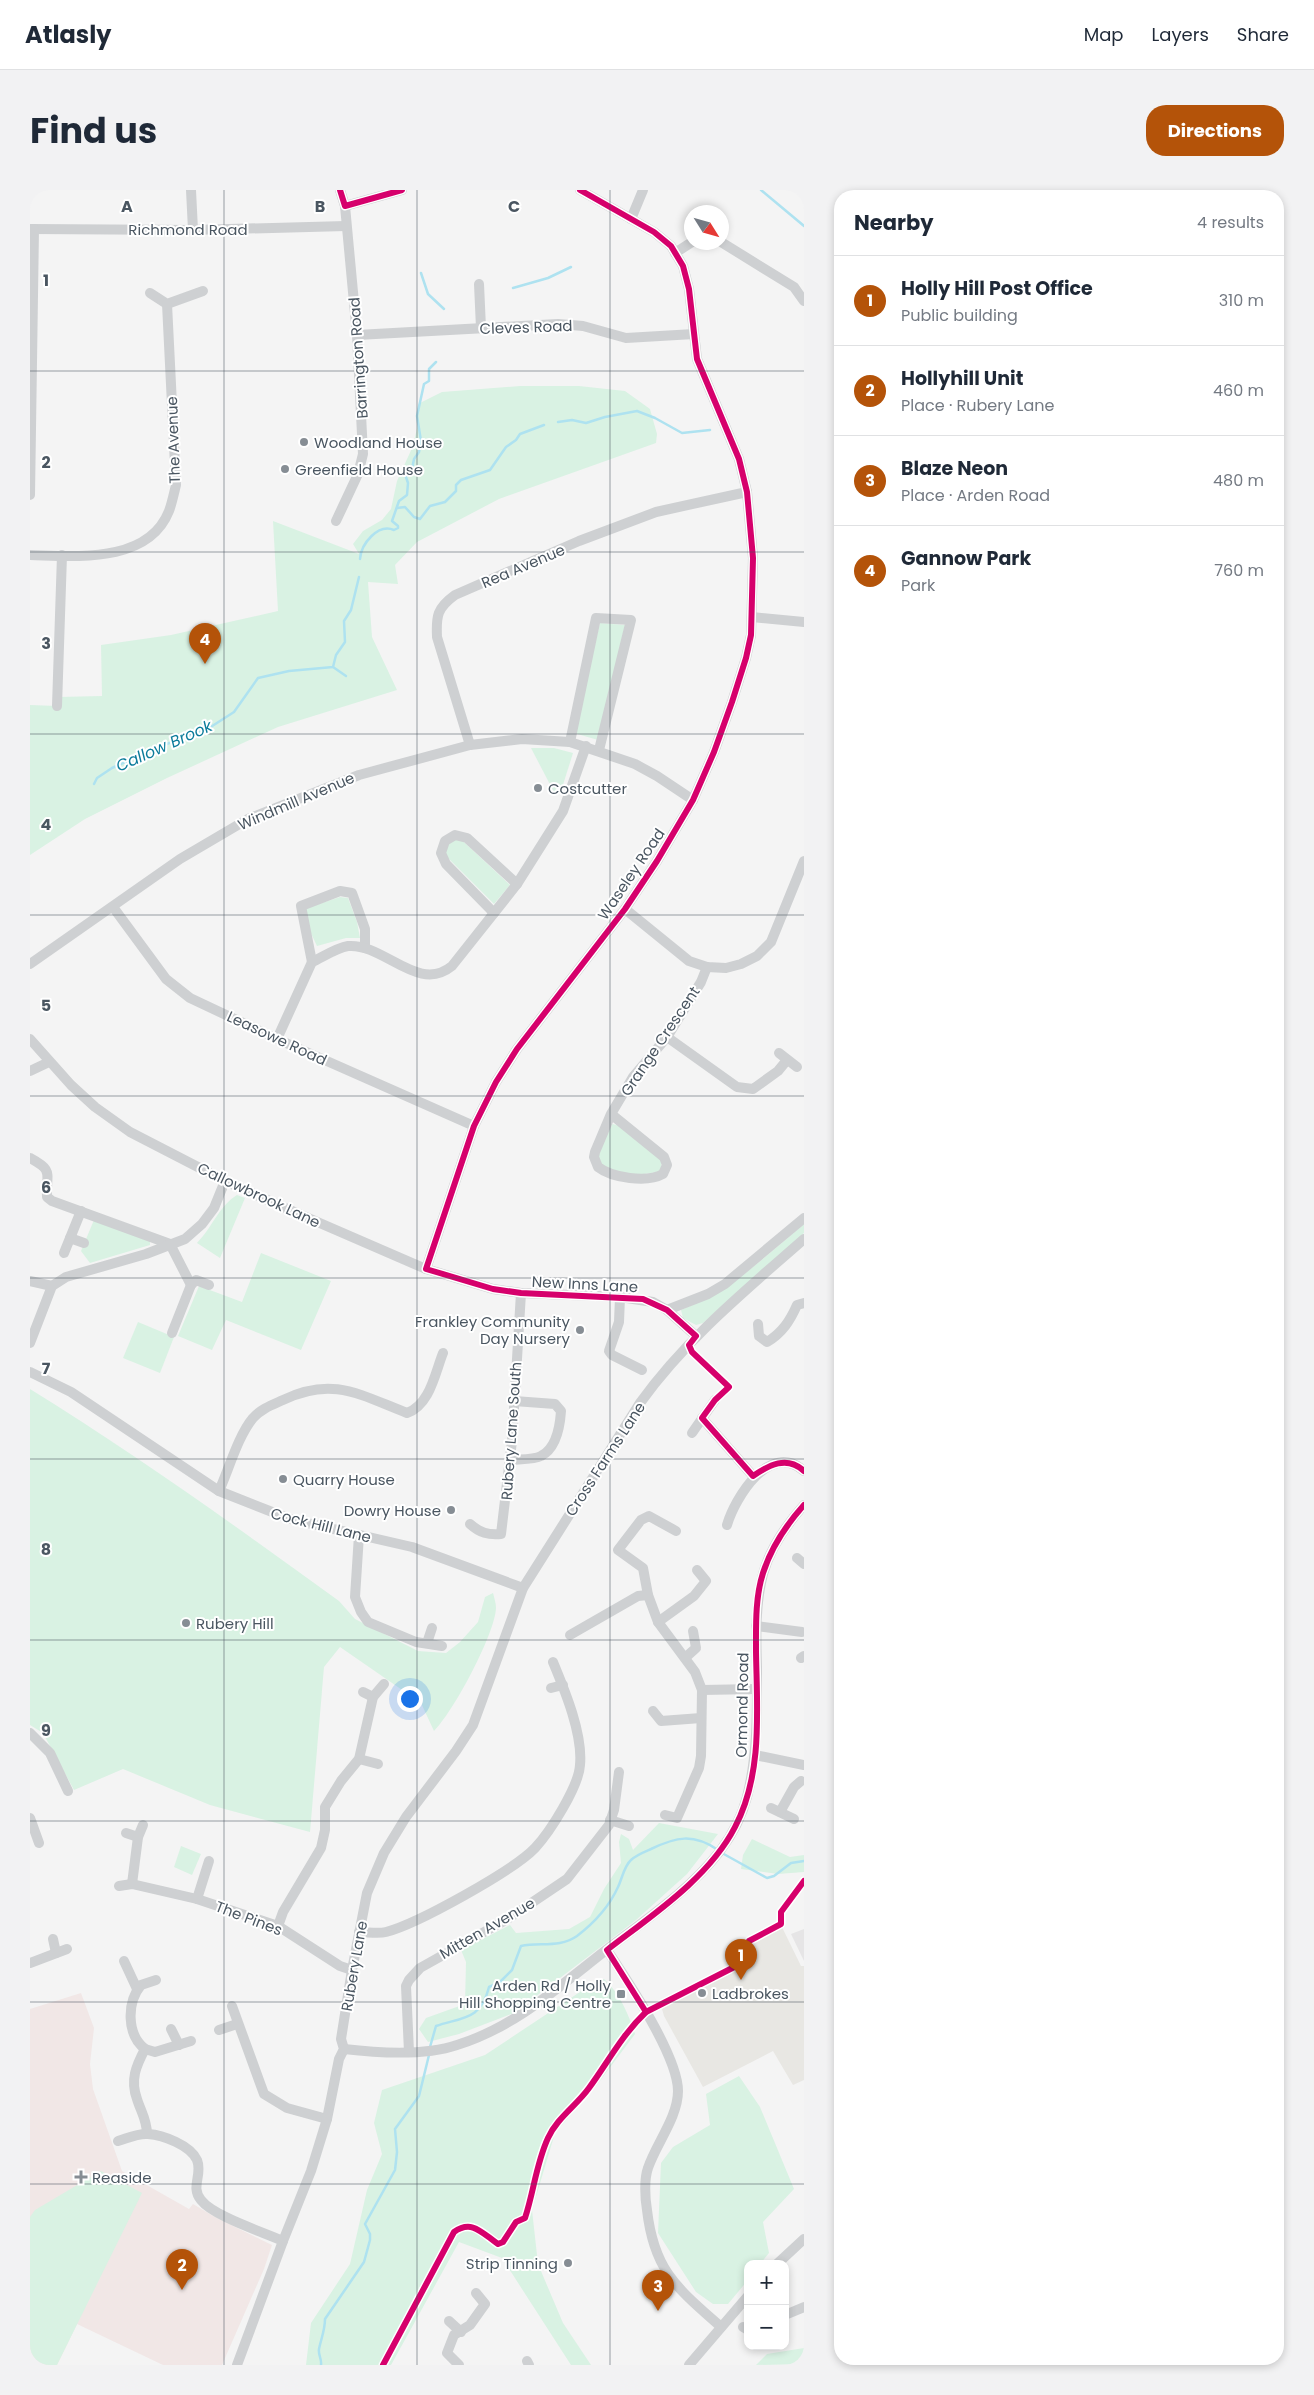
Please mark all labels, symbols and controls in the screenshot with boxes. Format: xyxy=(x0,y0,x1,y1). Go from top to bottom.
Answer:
text: Atlasly xyxy=(25,18,111,51)
text: Map xyxy=(1084,22,1124,47)
text: Layers xyxy=(1152,22,1209,47)
text: Share xyxy=(1237,22,1289,47)
button: Directions xyxy=(1146,105,1284,156)
text: Find us xyxy=(30,106,157,155)
text: A xyxy=(121,195,133,218)
text: B xyxy=(315,195,325,218)
text: C xyxy=(508,195,520,218)
north arrow xyxy=(684,205,729,250)
text: Nearby xyxy=(854,208,934,237)
text: 4 results xyxy=(1197,211,1264,234)
street label: Richmond Road xyxy=(128,219,248,240)
text: 1 xyxy=(43,269,49,292)
text: Holly Hill Post Office xyxy=(901,275,1093,302)
text: 1 xyxy=(867,289,873,312)
text: 310 m xyxy=(1219,289,1264,312)
street label: Barrington Road xyxy=(343,297,373,419)
text: Public building xyxy=(901,304,1018,327)
street label: Cleves Road xyxy=(479,315,573,339)
text: Hollyhill Unit xyxy=(901,365,1023,392)
text: 2 xyxy=(865,379,875,402)
text: 460 m xyxy=(1213,379,1264,402)
text: Place · Rubery Lane xyxy=(901,394,1054,417)
street label: The Avenue xyxy=(161,396,185,484)
place label: Woodland House xyxy=(314,432,442,453)
marker: Woodland House xyxy=(298,436,310,448)
text: 2 xyxy=(41,451,51,474)
text: Blaze Neon xyxy=(901,455,1008,482)
place label: Greenfield House xyxy=(295,459,423,480)
marker: Greenfield House xyxy=(279,463,291,475)
text: 3 xyxy=(865,469,875,492)
text: 480 m xyxy=(1213,469,1264,492)
text: Place · Arden Road xyxy=(901,484,1050,507)
street label: Rea Avenue xyxy=(478,539,568,593)
text: Gannow Park xyxy=(901,545,1031,572)
text: 4 xyxy=(865,559,875,582)
text: 760 m xyxy=(1214,559,1264,582)
text: Park xyxy=(901,574,935,597)
pin: 4 xyxy=(189,623,221,664)
text: 3 xyxy=(41,632,51,655)
water label: Callow Brook xyxy=(112,714,217,778)
street label: Windmill Avenue xyxy=(234,767,358,835)
place label: Costcutter xyxy=(548,778,627,799)
marker: Costcutter xyxy=(532,782,544,794)
text: 4 xyxy=(41,813,52,836)
street label: Waseley Road xyxy=(593,824,669,924)
street label: Grange Crescent xyxy=(615,982,705,1100)
text: 5 xyxy=(41,994,51,1017)
street label: Leasowe Road xyxy=(224,1006,330,1070)
street label: Callowbrook Lane xyxy=(194,1157,324,1233)
text: 6 xyxy=(41,1176,51,1199)
street label: New Inns Lane xyxy=(531,1271,639,1297)
place label: Frankley Community Day Nursery xyxy=(415,1311,571,1349)
marker: Frankley Community Day Nursery xyxy=(574,1324,586,1336)
text: 7 xyxy=(42,1357,51,1380)
street label: Rubery Lane South xyxy=(496,1361,526,1501)
street label: Cross Farms Lane xyxy=(560,1398,650,1520)
place label: Quarry House xyxy=(293,1469,395,1490)
marker: Quarry House xyxy=(277,1473,289,1485)
place label: Dowry House xyxy=(344,1500,441,1521)
street label: Cock Hill Lane xyxy=(268,1502,374,1548)
marker: Dowry House xyxy=(445,1504,457,1516)
text: 8 xyxy=(41,1538,51,1561)
place label: Rubery Hill xyxy=(196,1613,274,1634)
marker: Rubery Hill xyxy=(180,1617,192,1629)
street label: Ormond Road xyxy=(731,1652,753,1758)
your location xyxy=(397,1686,423,1712)
text: 9 xyxy=(41,1719,51,1742)
street label: Mitten Avenue xyxy=(436,1892,538,1964)
street label: The Pines xyxy=(212,1896,286,1940)
street label: Rubery Lane xyxy=(336,1919,372,2013)
pin: 1 xyxy=(725,1939,757,1980)
place label: Arden Rd / Holly Hill Shopping Centre xyxy=(459,1975,612,2013)
place label: Ladbrokes xyxy=(712,1983,789,2004)
marker: Ladbrokes xyxy=(696,1987,708,1999)
marker: Arden Rd / Holly Hill Shopping Centre xyxy=(615,1988,627,2000)
place label: Reaside xyxy=(92,2167,152,2188)
marker: Reaside xyxy=(74,2170,88,2184)
pin: 2 xyxy=(166,2249,198,2290)
place label: Strip Tinning xyxy=(466,2253,558,2274)
marker: Strip Tinning xyxy=(562,2257,574,2269)
map controls xyxy=(744,2260,789,2350)
button: + xyxy=(744,2260,789,2305)
pin: 3 xyxy=(642,2270,674,2311)
button: − xyxy=(744,2305,789,2350)

